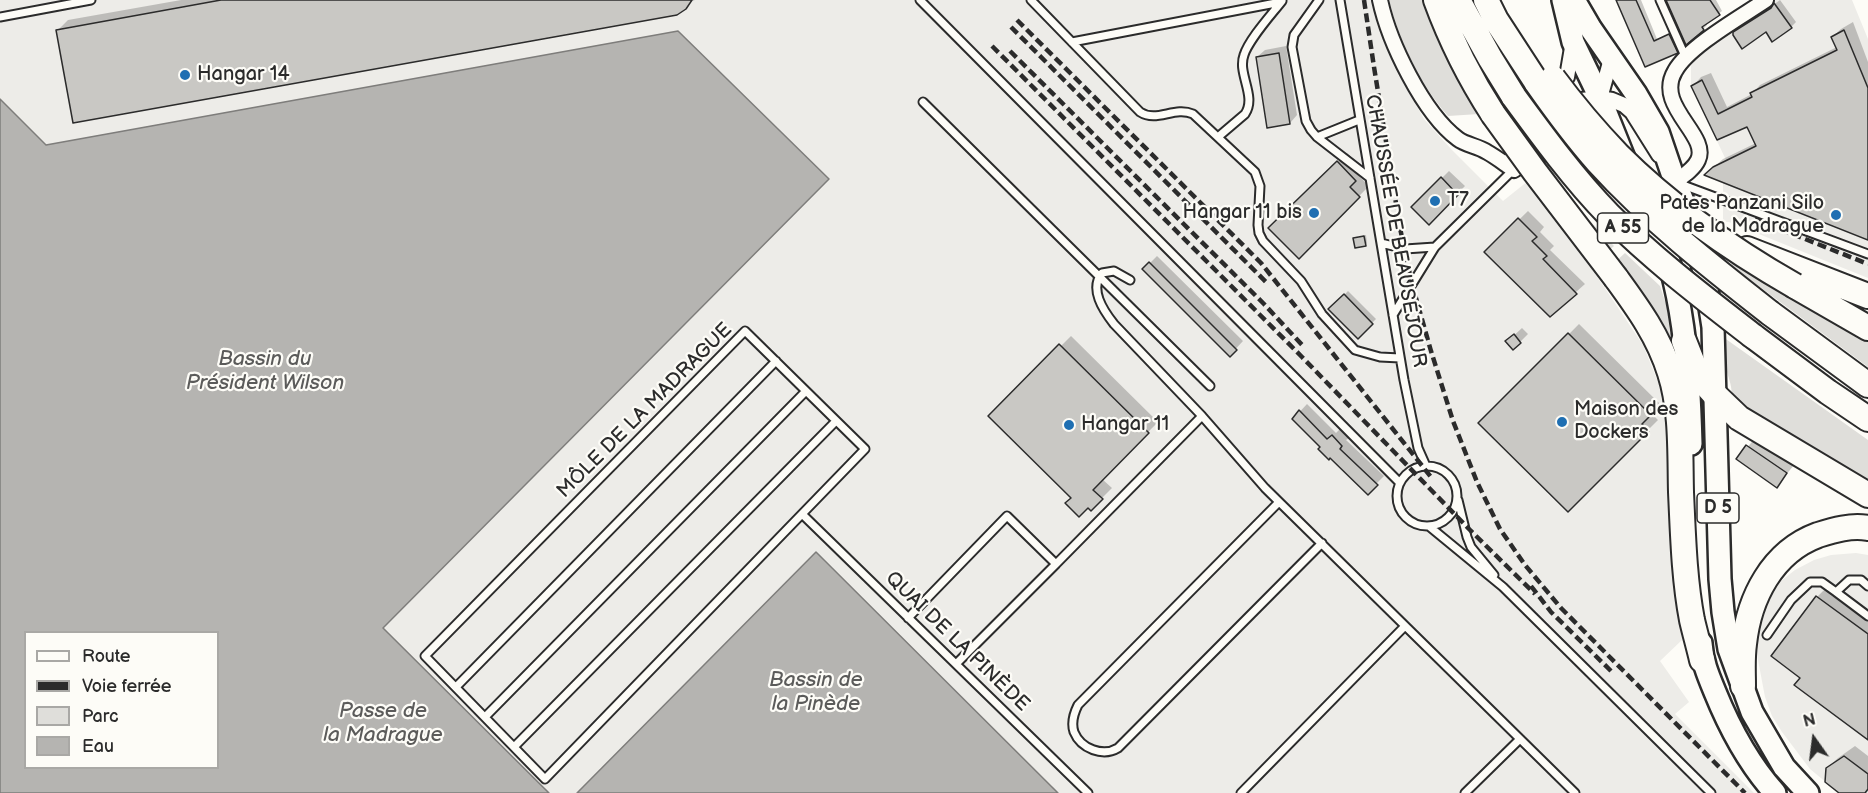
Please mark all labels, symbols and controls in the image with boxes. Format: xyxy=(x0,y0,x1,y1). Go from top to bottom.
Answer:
place label: Hangar 14 xyxy=(197,63,290,87)
marker: Hangar 14 xyxy=(178,68,192,82)
street label: CHAUSSÉE DE BEAUSÉJOUR xyxy=(1359,93,1431,369)
place label: T7 xyxy=(1447,189,1469,213)
place label: Pates Panzani Silo de la Madrague xyxy=(1659,192,1824,239)
marker: T7 xyxy=(1428,194,1442,208)
place label: Hangar 11 bis xyxy=(1183,201,1302,225)
marker: Hangar 11 bis xyxy=(1307,206,1321,220)
marker: Pates Panzani Silo de la Madrague xyxy=(1829,208,1843,222)
road number: A 55 xyxy=(1598,213,1648,243)
street label: MÔLE DE LA MADRAGUE xyxy=(553,319,737,503)
water label: Bassin du Président Wilson xyxy=(186,347,344,397)
place label: Maison des Dockers xyxy=(1574,398,1678,445)
place label: Hangar 11 xyxy=(1081,413,1169,437)
marker: Maison des Dockers xyxy=(1555,415,1569,429)
marker: Hangar 11 xyxy=(1062,418,1076,432)
road number: D 5 xyxy=(1697,493,1739,523)
street label: QUAI DE LA PINÈDE xyxy=(880,567,1034,717)
legend xyxy=(24,631,219,769)
text: Route xyxy=(82,646,131,667)
water label: Bassin de la Pinède xyxy=(769,668,863,718)
text: Voie ferrée xyxy=(82,676,171,697)
water label: Passe de la Madrague xyxy=(323,699,443,749)
text: Parc xyxy=(82,706,119,727)
north arrow xyxy=(1784,709,1844,769)
text: N xyxy=(1801,710,1818,732)
text: Eau xyxy=(82,736,114,757)

